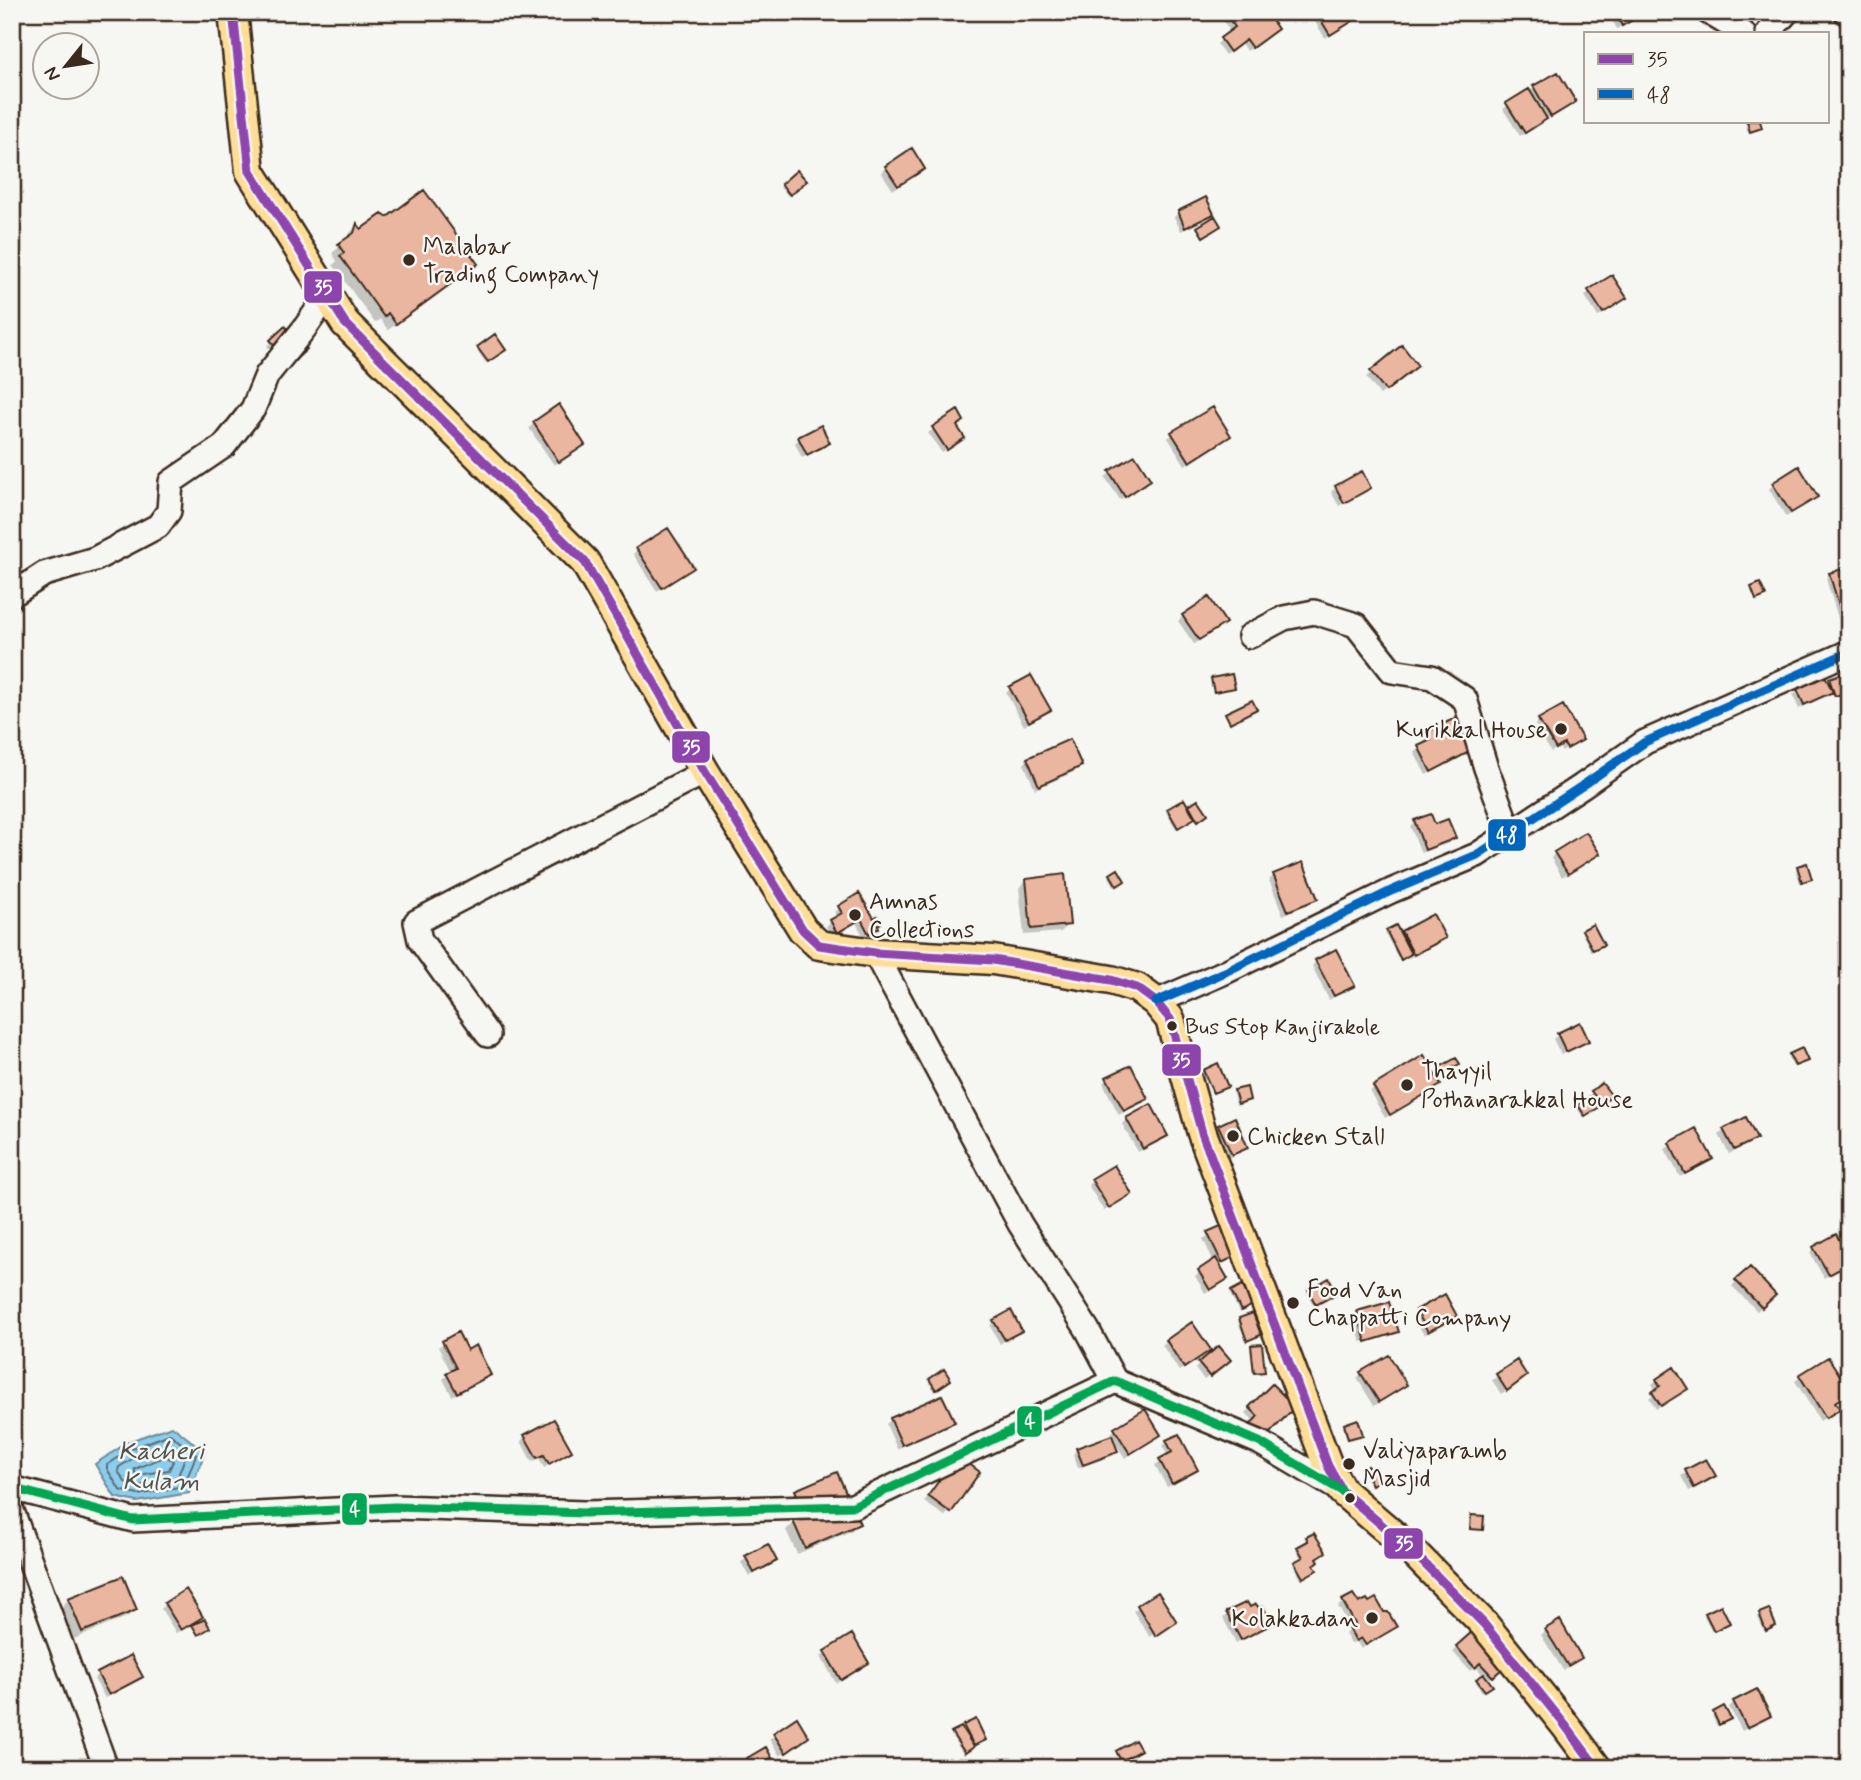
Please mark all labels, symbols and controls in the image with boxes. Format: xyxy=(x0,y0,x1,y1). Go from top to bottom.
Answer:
north arrow xyxy=(32,32,102,102)
legend xyxy=(1584,32,1829,122)
text: 35 xyxy=(1647,46,1668,74)
text: N xyxy=(39,62,67,85)
text: 48 xyxy=(1647,82,1671,110)
place label: Malabar Trading Company xyxy=(423,232,599,294)
marker: Malabar Trading Company xyxy=(401,252,417,268)
line badge: 35 xyxy=(303,270,343,304)
text: 35 xyxy=(314,276,332,301)
place label: Kurikkal House xyxy=(1396,715,1547,746)
marker: Kurikkal House xyxy=(1553,721,1569,737)
line badge: 35 xyxy=(671,730,711,764)
text: 35 xyxy=(682,736,700,761)
line badge: 48 xyxy=(1487,818,1527,852)
text: 48 xyxy=(1496,824,1518,849)
place label: Amnas Collections xyxy=(869,887,975,946)
marker: Amnas Collections xyxy=(847,907,863,923)
place label: Bus Stop Kanjirakole xyxy=(1185,1014,1380,1043)
marker: Bus Stop Kanjirakole xyxy=(1165,1019,1179,1033)
line badge: 35 xyxy=(1161,1043,1202,1077)
text: 35 xyxy=(1172,1049,1190,1074)
place label: Thayyil Pothanarakkal House xyxy=(1421,1057,1633,1116)
marker: Thayyil Pothanarakkal House xyxy=(1399,1077,1415,1093)
place label: Chicken Stall xyxy=(1247,1122,1384,1153)
marker: Chicken Stall xyxy=(1225,1128,1241,1144)
place label: Food Van Chappatti Company xyxy=(1307,1275,1511,1334)
marker: Food Van Chappatti Company xyxy=(1285,1295,1301,1311)
line badge: 4 xyxy=(1016,1405,1043,1438)
text: 4 xyxy=(1024,1410,1036,1435)
water label: Kacheri Kulam xyxy=(118,1435,206,1499)
place label: Valiyaparamb Masjid xyxy=(1363,1436,1507,1495)
marker: Valiyaparamb Masjid xyxy=(1341,1456,1357,1472)
unlabelled marker xyxy=(1343,1491,1357,1505)
line badge: 4 xyxy=(341,1492,368,1526)
text: 4 xyxy=(349,1498,361,1523)
line badge: 35 xyxy=(1383,1527,1424,1560)
text: 35 xyxy=(1395,1532,1413,1557)
place label: Kolakkadan xyxy=(1232,1604,1358,1635)
marker: Kolakkadan xyxy=(1364,1610,1380,1626)

